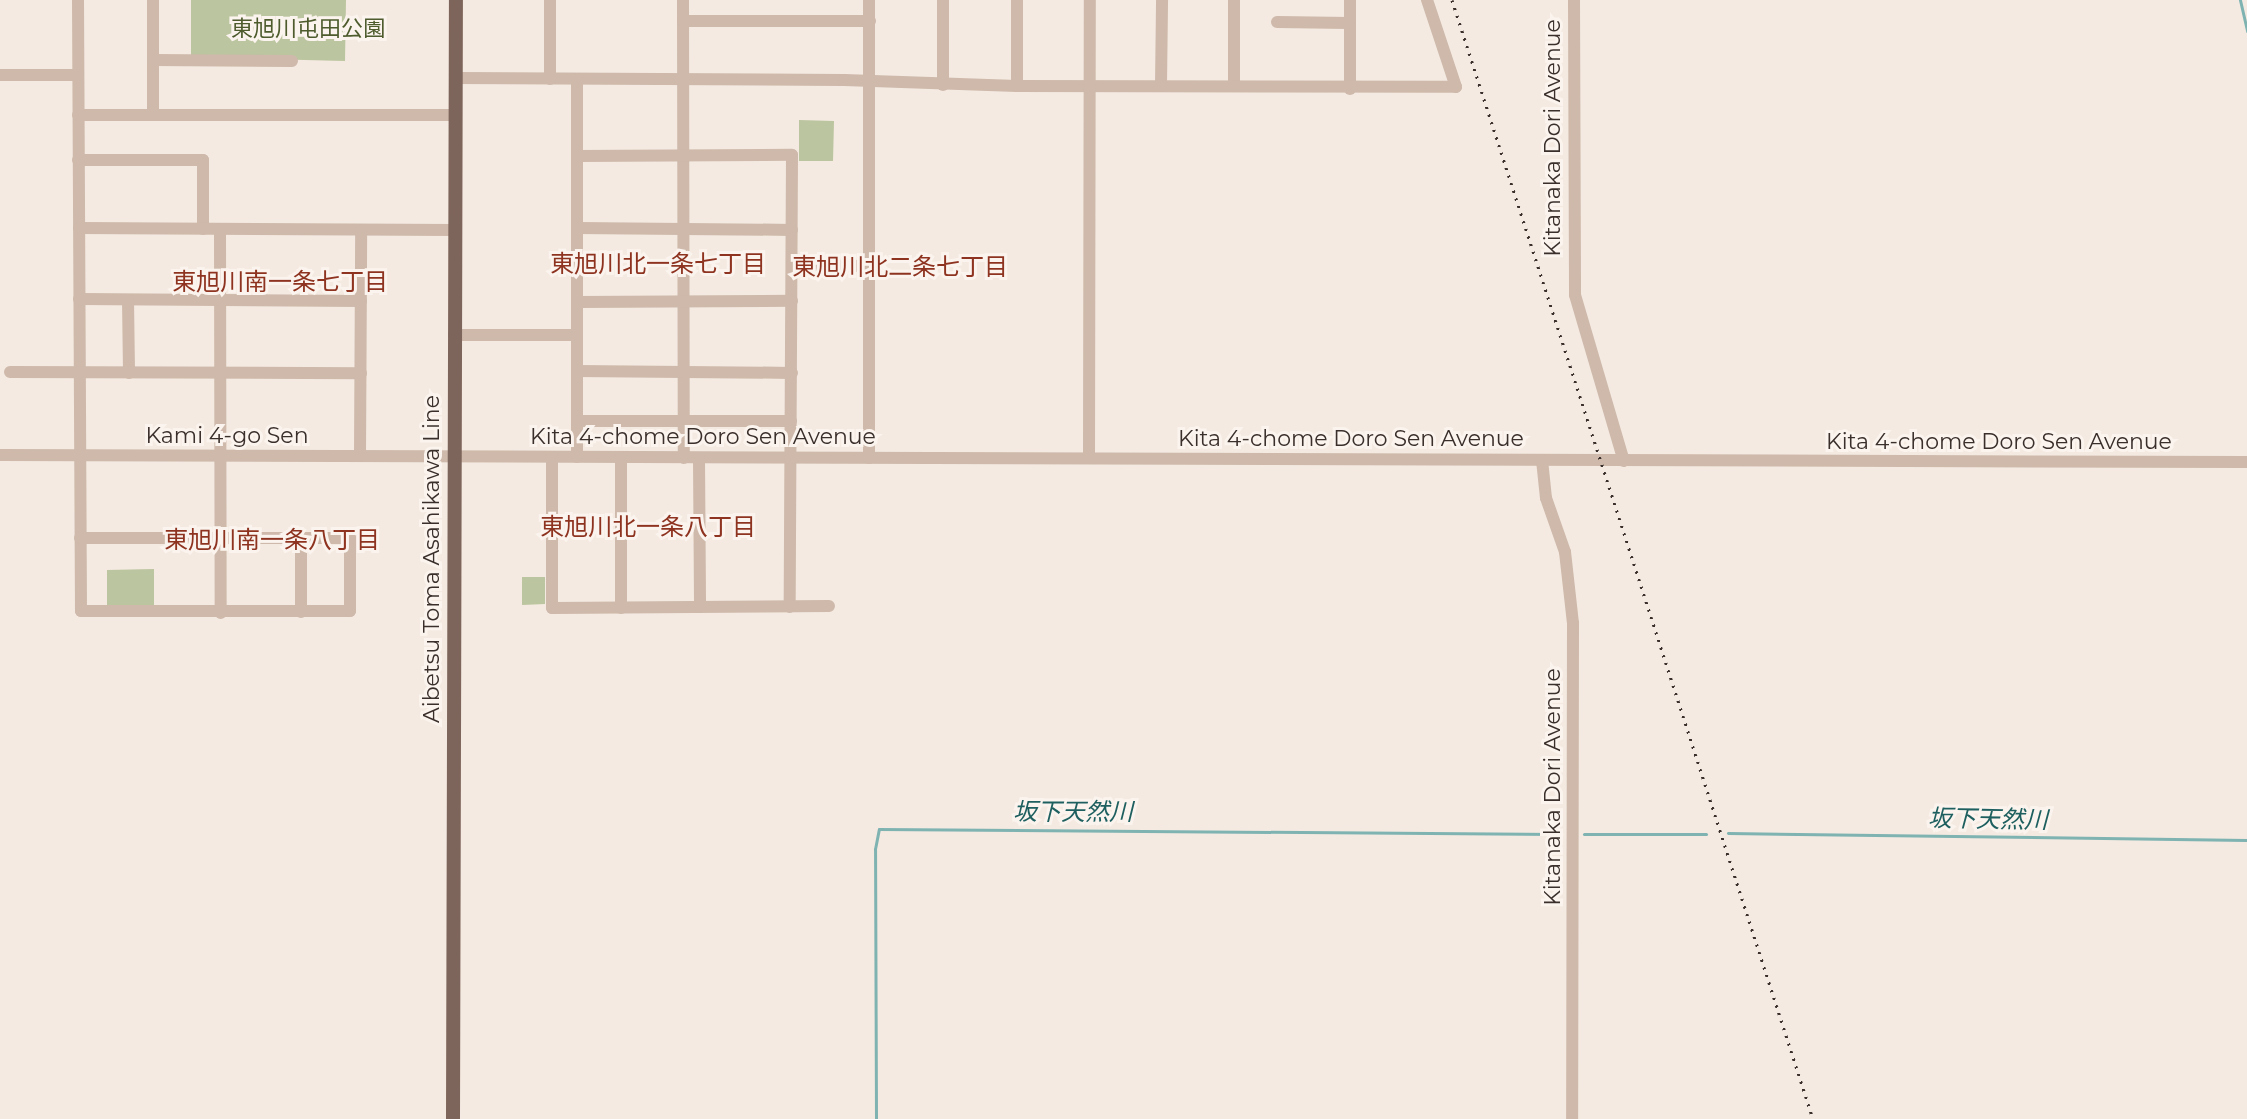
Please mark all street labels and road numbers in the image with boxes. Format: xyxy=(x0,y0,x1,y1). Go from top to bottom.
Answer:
street label: Kitanaka Dori Avenue xyxy=(1540,19,1566,257)
street label: Aibetsu Toma Asahikawa Line xyxy=(419,395,445,723)
street label: Kami 4-go Sen xyxy=(145,423,309,449)
street label: Kita 4-chome Doro Sen Avenue xyxy=(530,424,876,450)
street label: Kita 4-chome Doro Sen Avenue xyxy=(1178,426,1524,452)
street label: Kita 4-chome Doro Sen Avenue xyxy=(1826,429,2172,455)
street label: Kitanaka Dori Avenue xyxy=(1540,668,1566,906)

